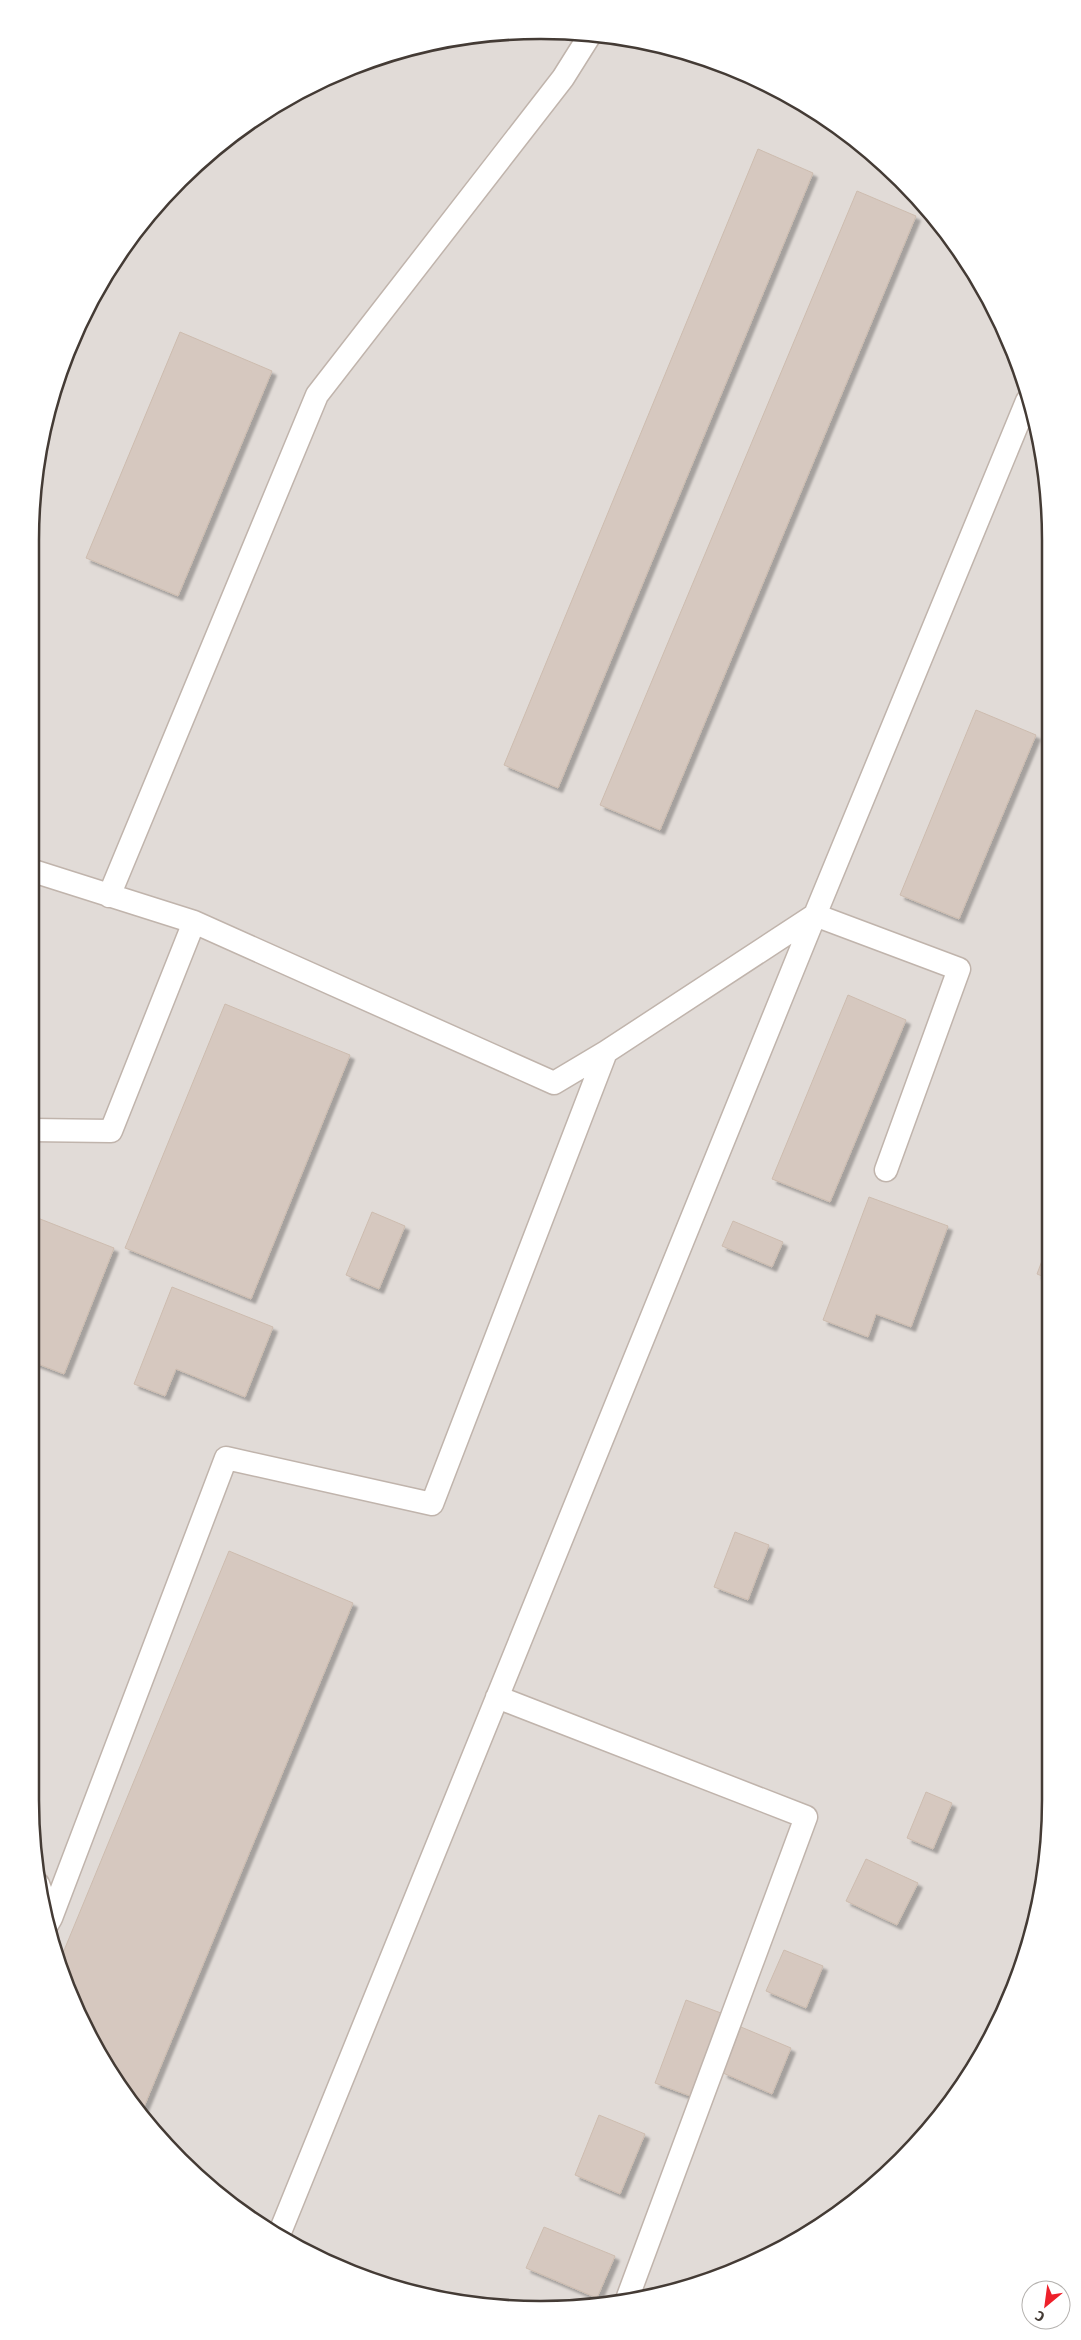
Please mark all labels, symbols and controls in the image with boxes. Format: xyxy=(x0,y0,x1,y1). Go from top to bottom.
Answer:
north arrow xyxy=(1021,2280,1071,2330)
text: С xyxy=(1032,2307,1048,2325)

